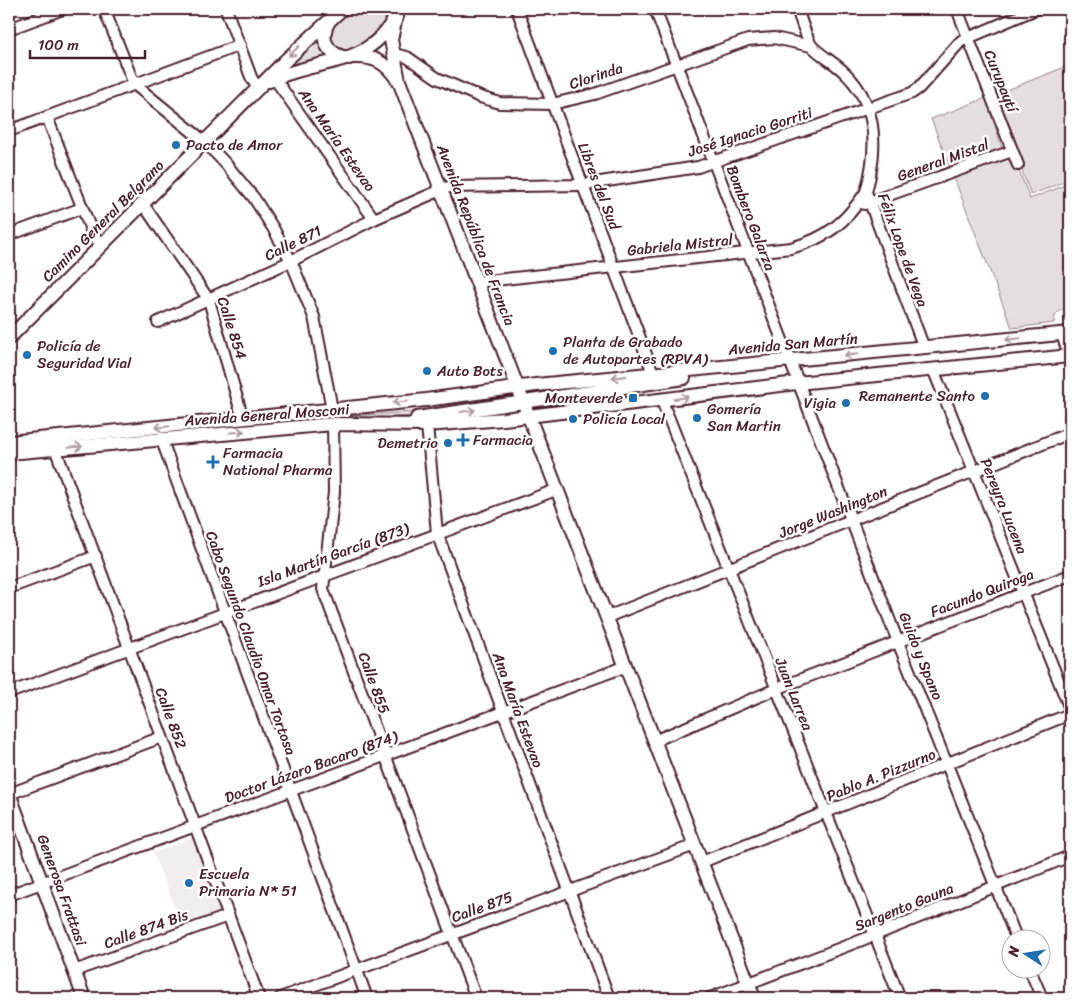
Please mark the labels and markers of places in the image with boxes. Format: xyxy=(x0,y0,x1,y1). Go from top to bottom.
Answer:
place label: Pacto de Amor xyxy=(186,132,283,158)
marker: Pacto de Amor xyxy=(170,139,182,151)
place label: Planta de Grabado de Autopartes (RPVA) xyxy=(563,329,708,372)
place label: Policía de Seguridad Vial xyxy=(37,333,132,376)
marker: Planta de Grabado de Autopartes (RPVA) xyxy=(547,345,559,357)
marker: Policía de Seguridad Vial xyxy=(21,349,33,361)
place label: Auto Bots xyxy=(436,358,503,384)
marker: Auto Bots xyxy=(421,365,433,377)
place label: Remanente Santo xyxy=(859,383,976,409)
place label: Monteverde xyxy=(545,385,623,411)
place label: Vigia xyxy=(804,390,836,416)
marker: Remanente Santo xyxy=(979,390,991,402)
marker: Monteverde xyxy=(627,392,639,404)
place label: Gomería San Martin xyxy=(707,396,781,439)
marker: Vigia xyxy=(840,397,852,409)
place label: Policía Local xyxy=(583,406,666,432)
marker: Gomería San Martin xyxy=(691,412,703,424)
marker: Policía Local xyxy=(567,413,579,425)
place label: Farmacia xyxy=(473,427,534,453)
place label: Demetrio xyxy=(378,430,438,456)
marker: Farmacia xyxy=(457,434,469,446)
marker: Demetrio xyxy=(442,437,454,449)
place label: Farmacia National Pharma xyxy=(223,440,333,483)
marker: Farmacia National Pharma xyxy=(207,456,219,468)
place label: Escuela Primaria N* 51 xyxy=(199,861,297,904)
marker: Escuela Primaria N* 51 xyxy=(183,877,195,889)

